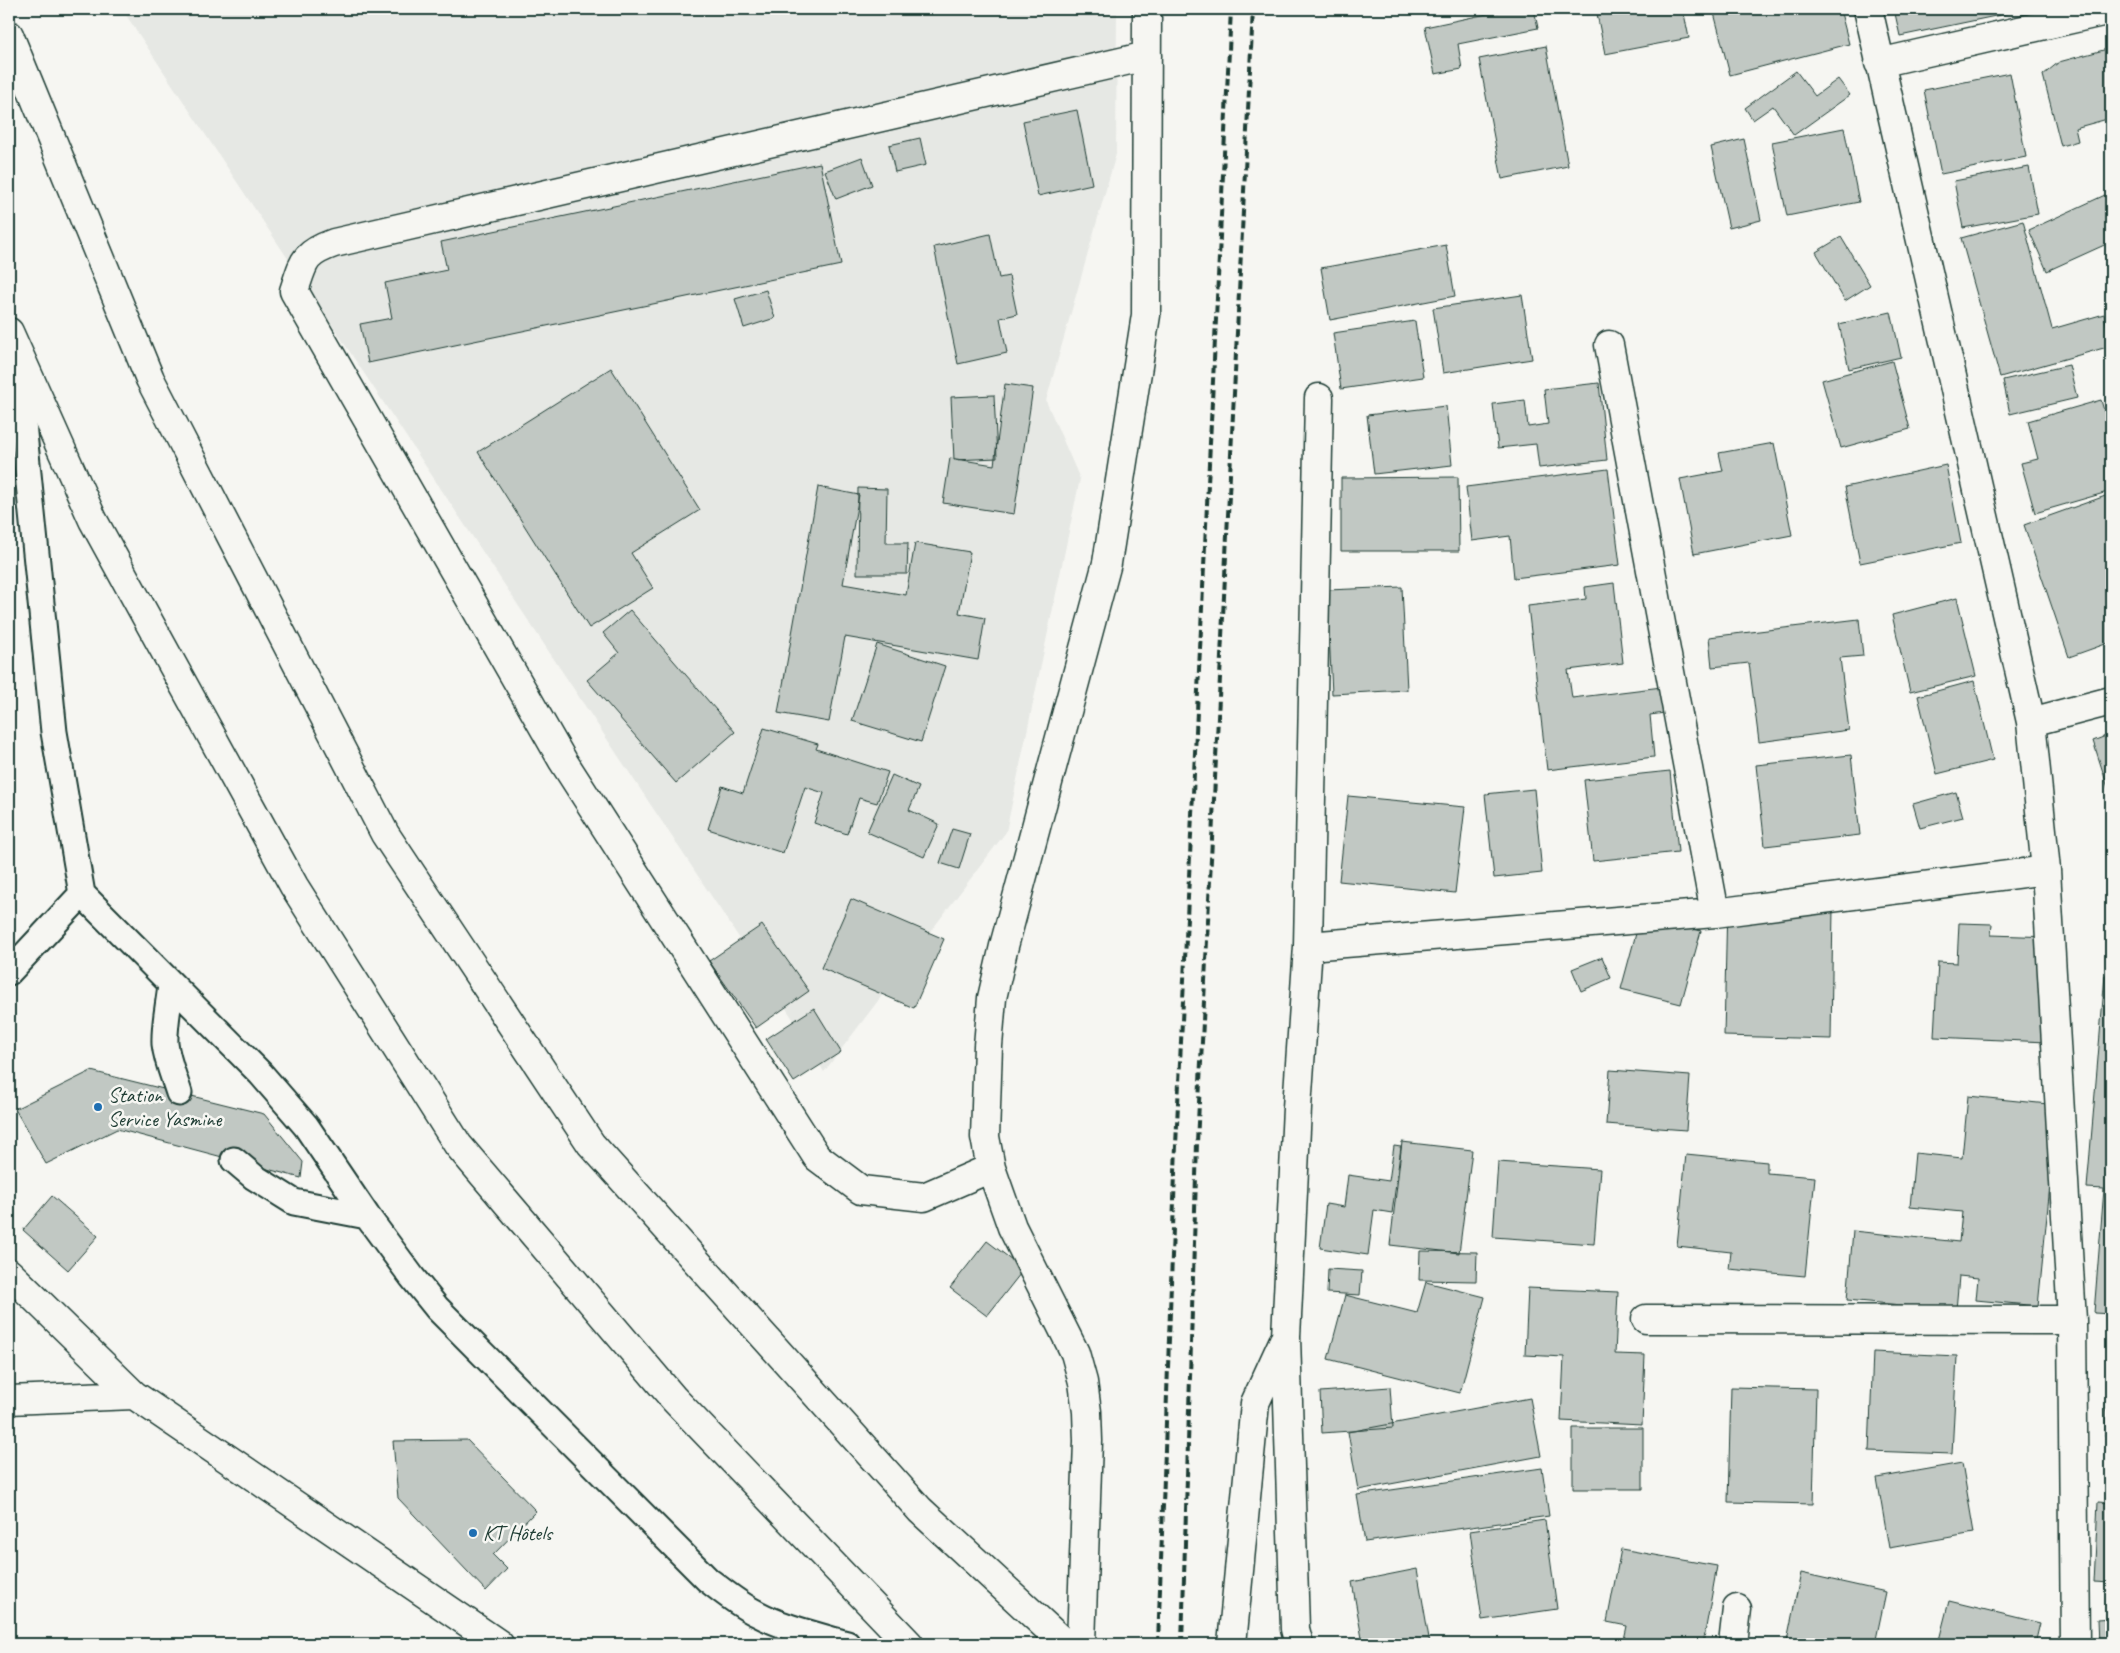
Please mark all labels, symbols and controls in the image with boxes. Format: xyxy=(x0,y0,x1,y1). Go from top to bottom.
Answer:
place label: Station Service Yasmine xyxy=(108,1082,222,1132)
marker: Station Service Yasmine xyxy=(92,1101,104,1113)
place label: KT Hôtels xyxy=(483,1520,554,1546)
marker: KT Hôtels xyxy=(467,1527,479,1539)

